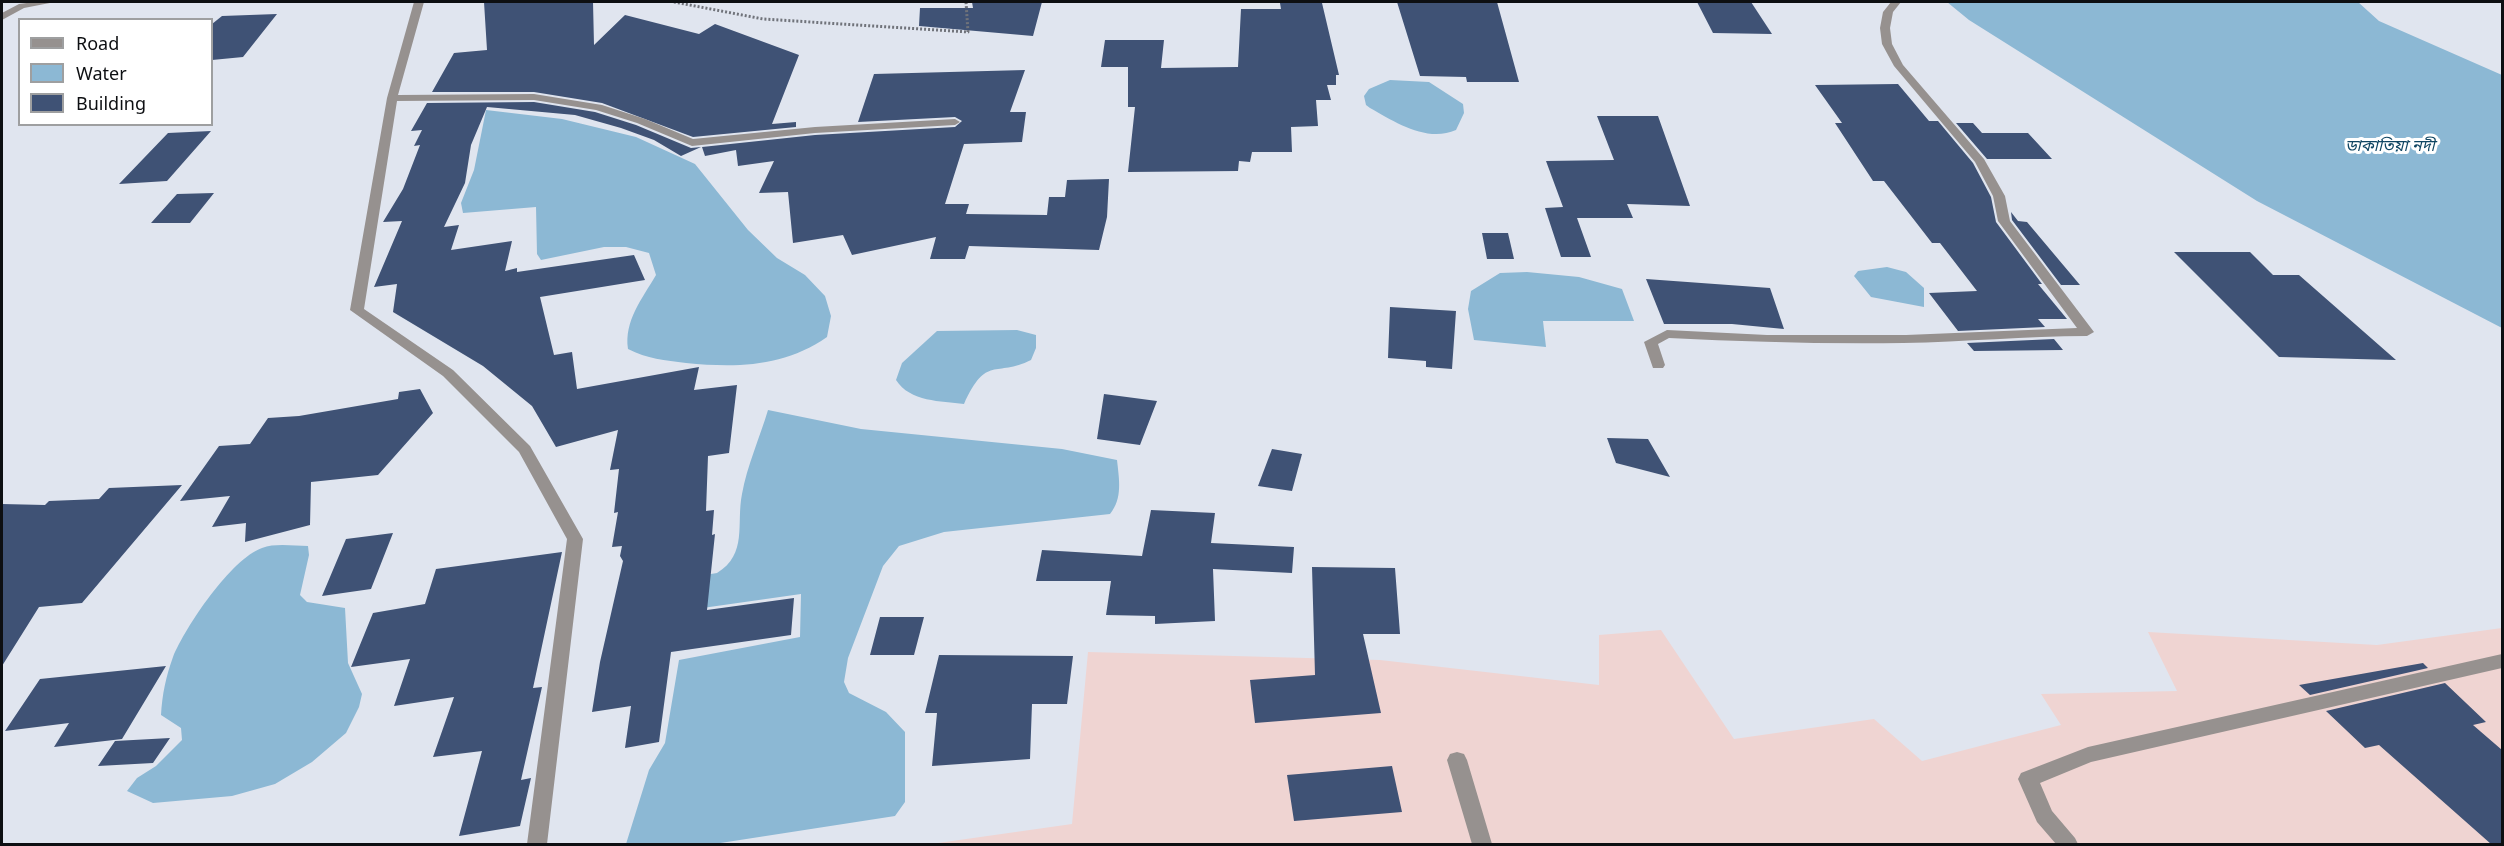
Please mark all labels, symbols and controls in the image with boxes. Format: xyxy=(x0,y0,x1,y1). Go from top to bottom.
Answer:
legend xyxy=(18,18,213,126)
text: Road xyxy=(76,31,119,55)
text: Water xyxy=(76,61,127,85)
text: Building xyxy=(76,91,146,115)
water label: ডাকাতিয়া নদী xyxy=(2345,136,2435,156)

